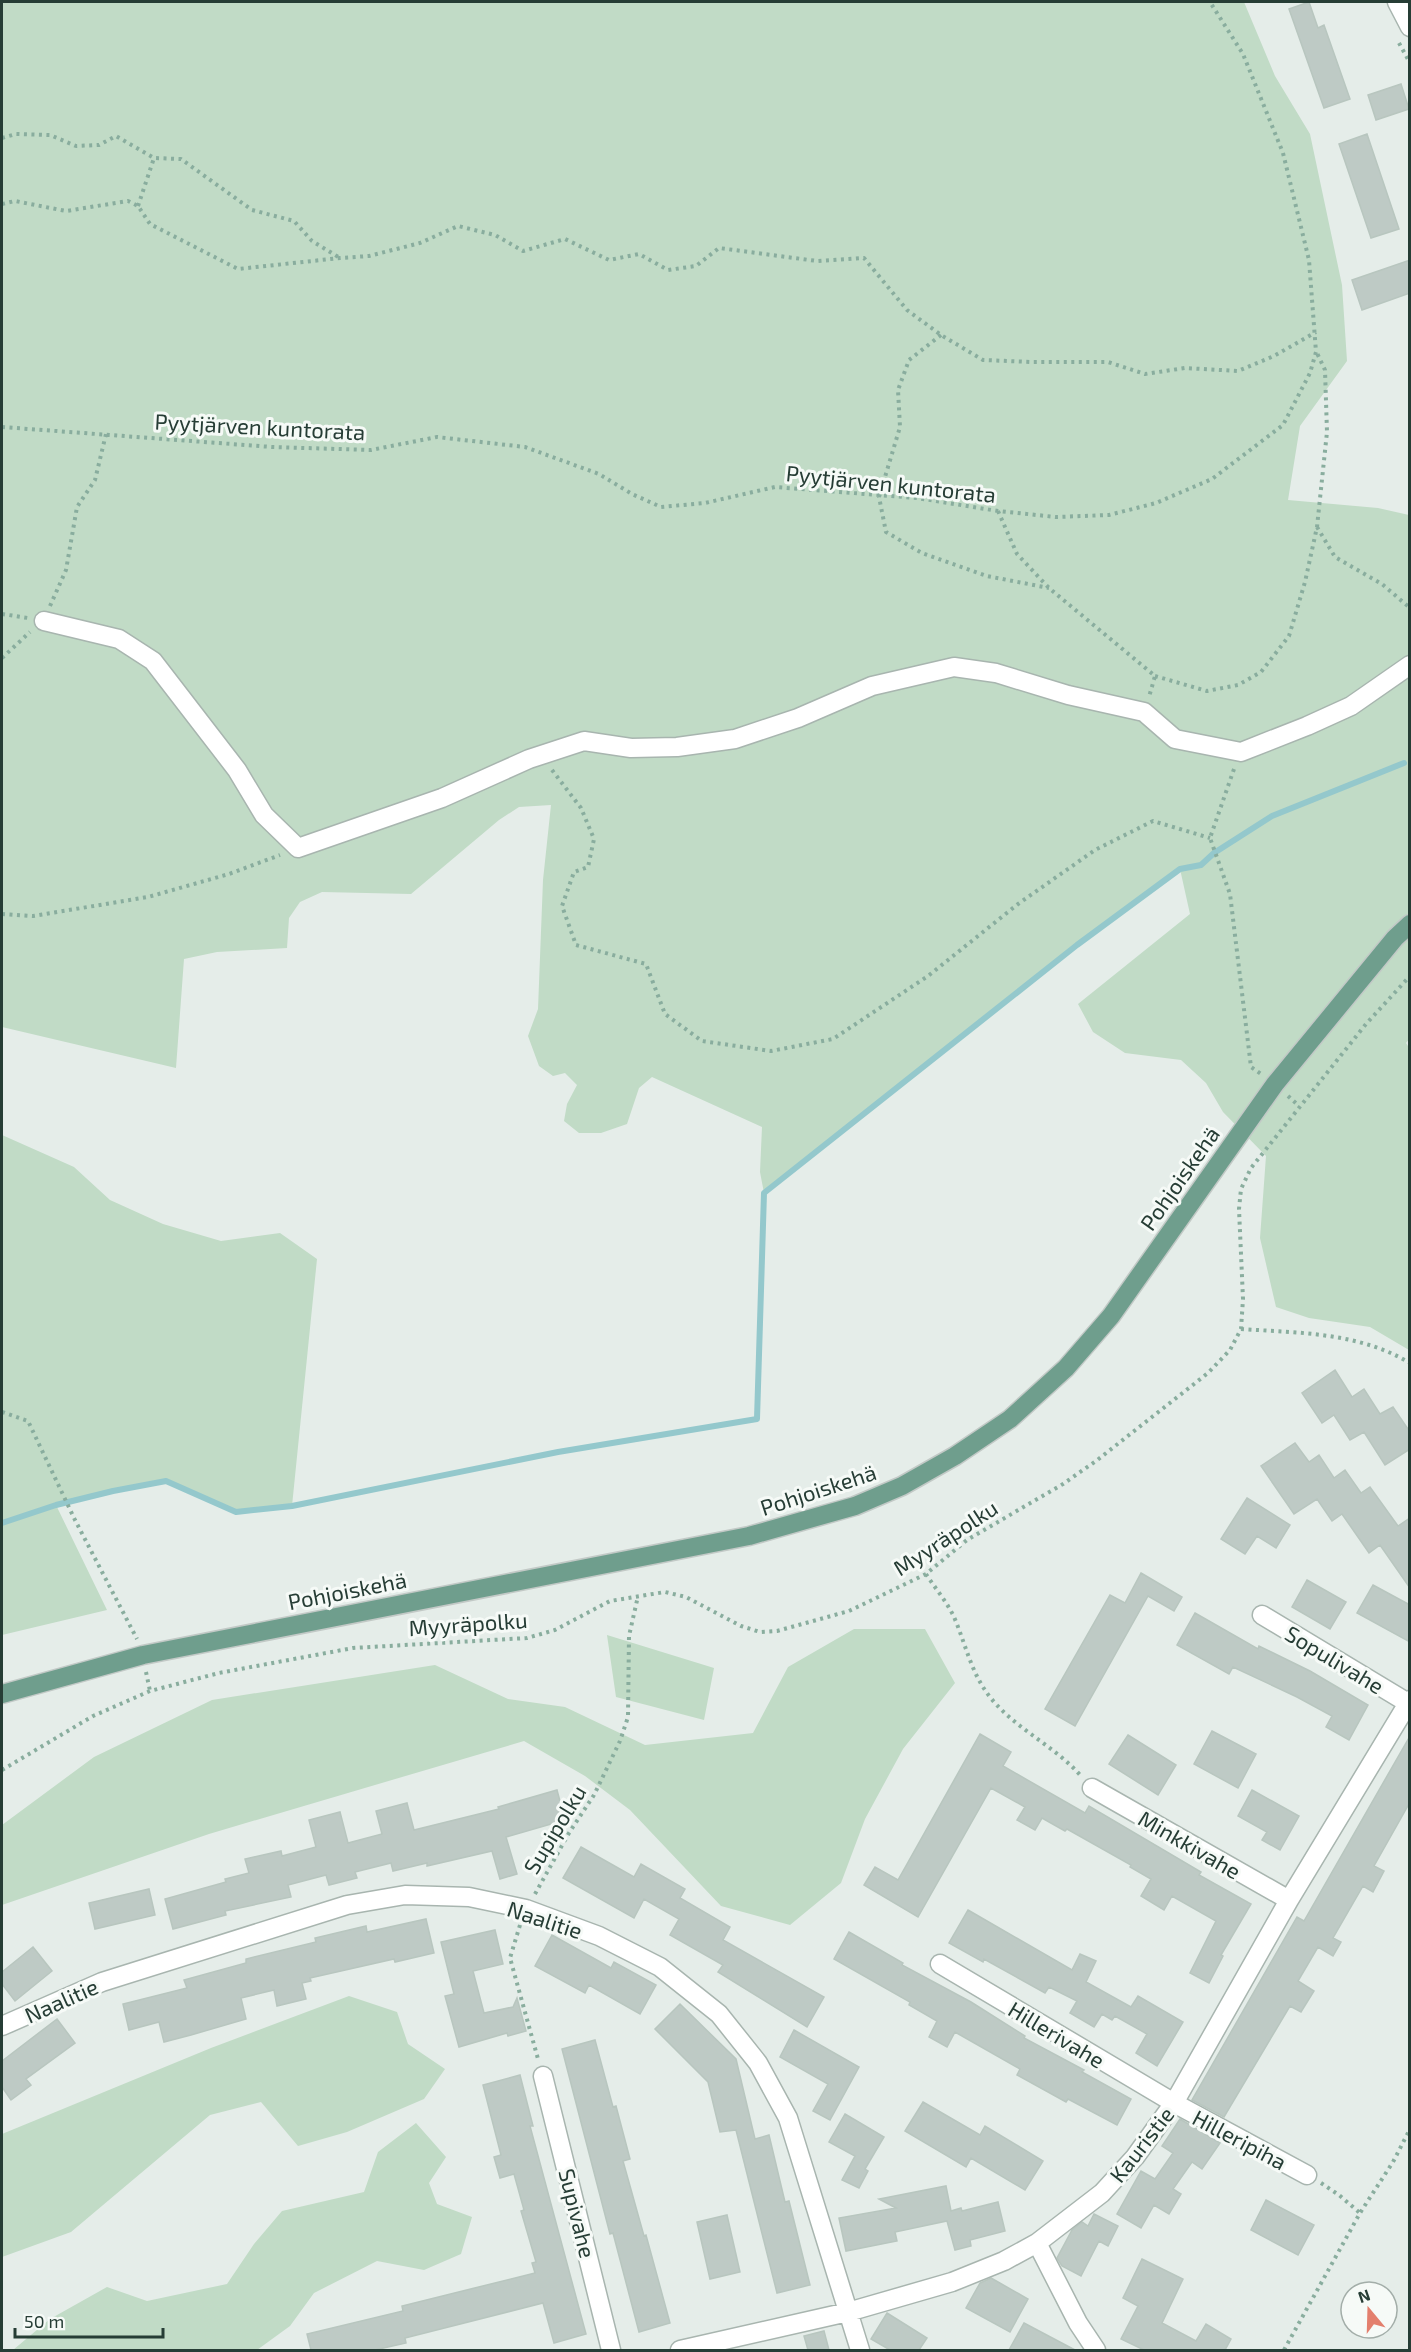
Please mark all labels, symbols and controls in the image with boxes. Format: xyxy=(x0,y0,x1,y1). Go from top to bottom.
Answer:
street label: Pyytjärven kuntorata xyxy=(154,408,366,445)
street label: Pyytjärven kuntorata xyxy=(785,459,997,508)
street label: Pohjoiskehä xyxy=(1134,1121,1225,1235)
street label: Pohjoiskehä xyxy=(757,1458,880,1521)
street label: Myyräpolku xyxy=(888,1494,1002,1580)
street label: Pohjoiskehä xyxy=(285,1566,409,1615)
street label: Myyräpolku xyxy=(408,1606,528,1640)
street label: Sopulivahe xyxy=(1281,1619,1389,1699)
street label: Supipolku xyxy=(517,1780,591,1878)
street label: Minkkivahe xyxy=(1134,1804,1246,1884)
street label: Naalitie xyxy=(504,1895,586,1943)
street label: Naalitie xyxy=(20,1972,102,2028)
street label: Hillerivahe xyxy=(1004,1995,1110,2073)
street label: Kauristie xyxy=(1103,2101,1179,2187)
street label: Hilleripiha xyxy=(1189,2103,1291,2175)
street label: Supivahe xyxy=(554,2166,602,2260)
north arrow xyxy=(1339,2280,1399,2340)
text: N xyxy=(1355,2284,1373,2306)
scale bar xyxy=(15,2301,164,2339)
text: 50 m xyxy=(24,2310,64,2332)

